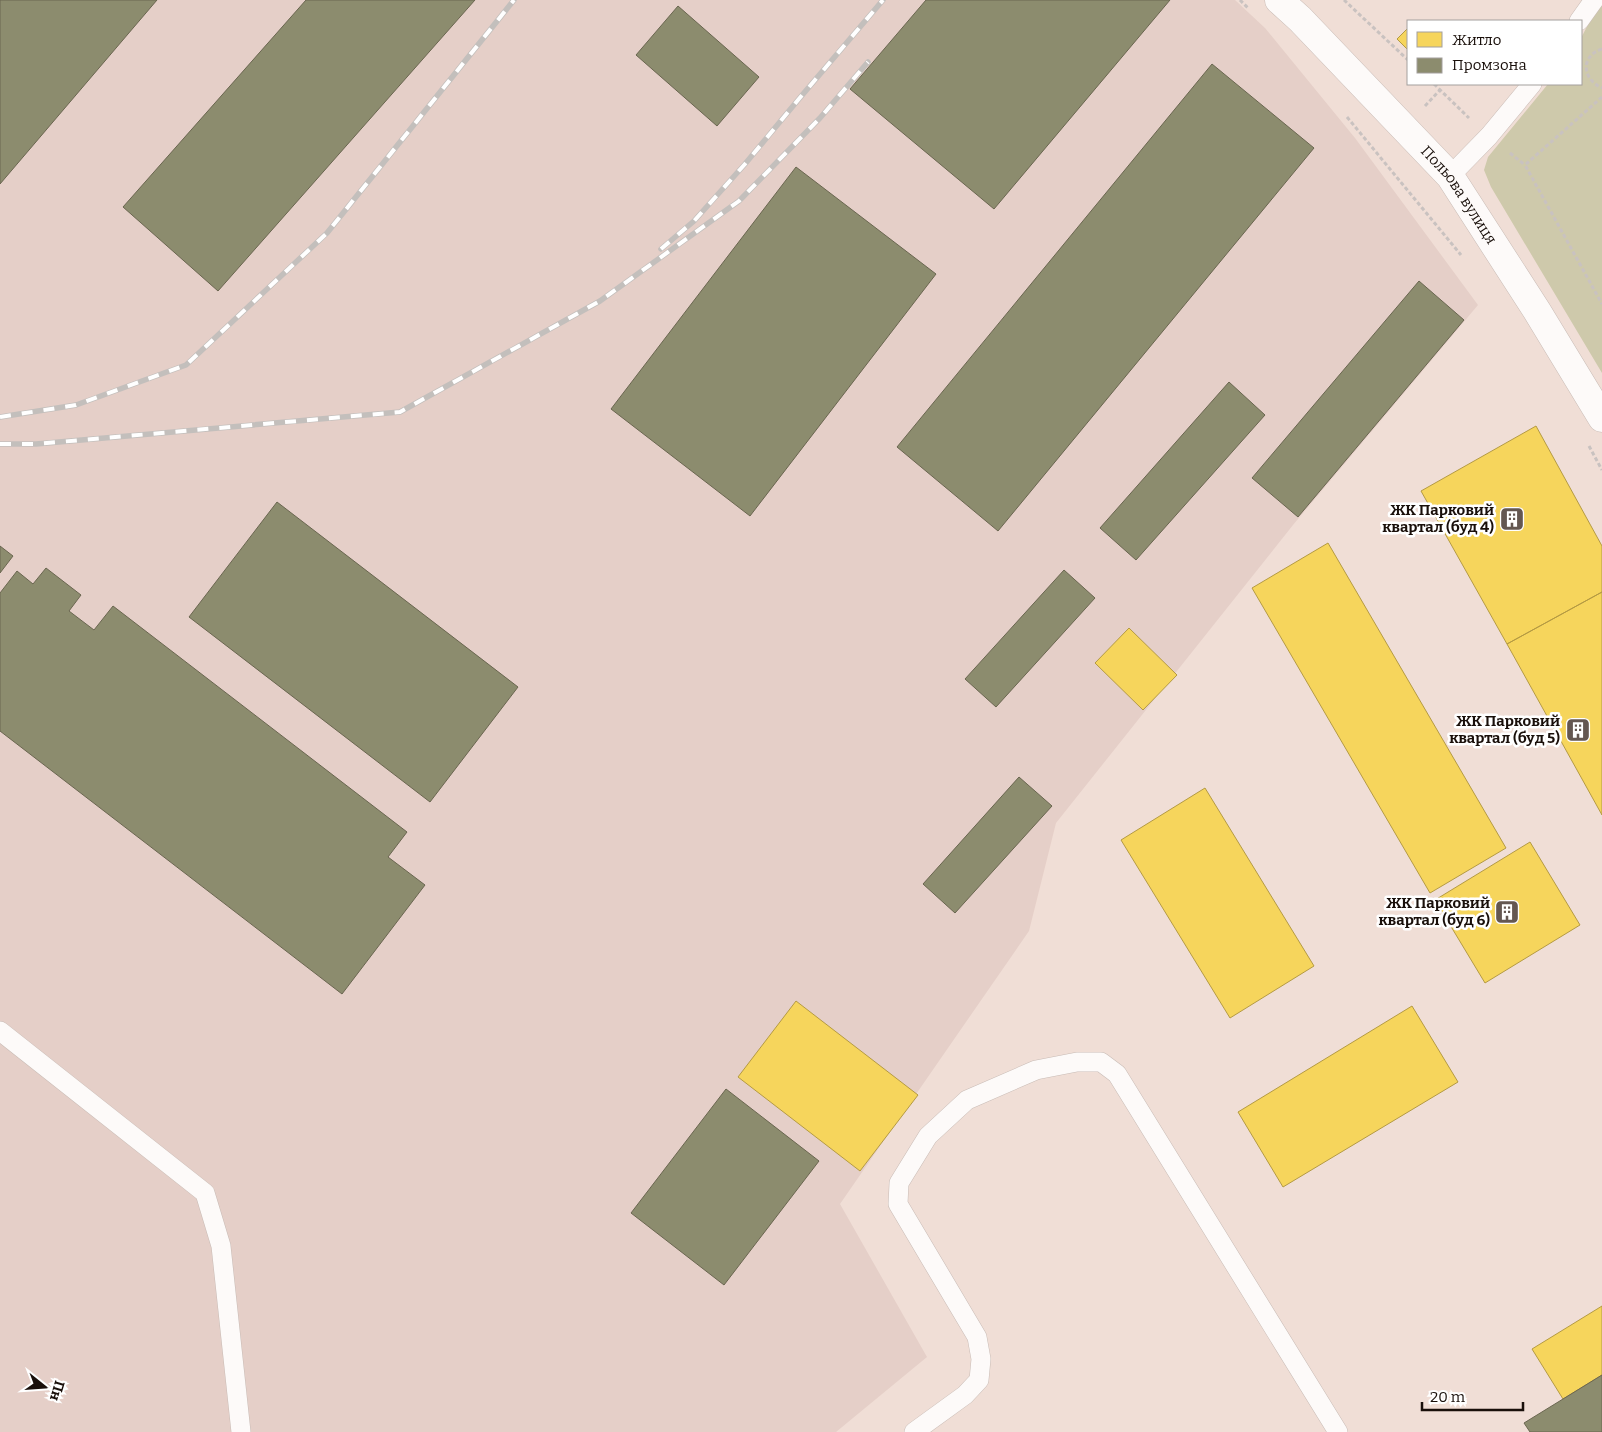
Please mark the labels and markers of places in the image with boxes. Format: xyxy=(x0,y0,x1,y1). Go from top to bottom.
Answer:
place label: ЖК Парковий квартал (буд 4) xyxy=(1382,501,1494,536)
building icon: ЖК Парковий квартал (буд 4) xyxy=(1499,506,1525,532)
place label: ЖК Парковий квартал (буд 5) xyxy=(1449,712,1560,747)
building icon: ЖК Парковий квартал (буд 5) xyxy=(1565,717,1591,743)
place label: ЖК Парковий квартал (буд 6) xyxy=(1379,894,1490,929)
building icon: ЖК Парковий квартал (буд 6) xyxy=(1494,899,1520,925)

